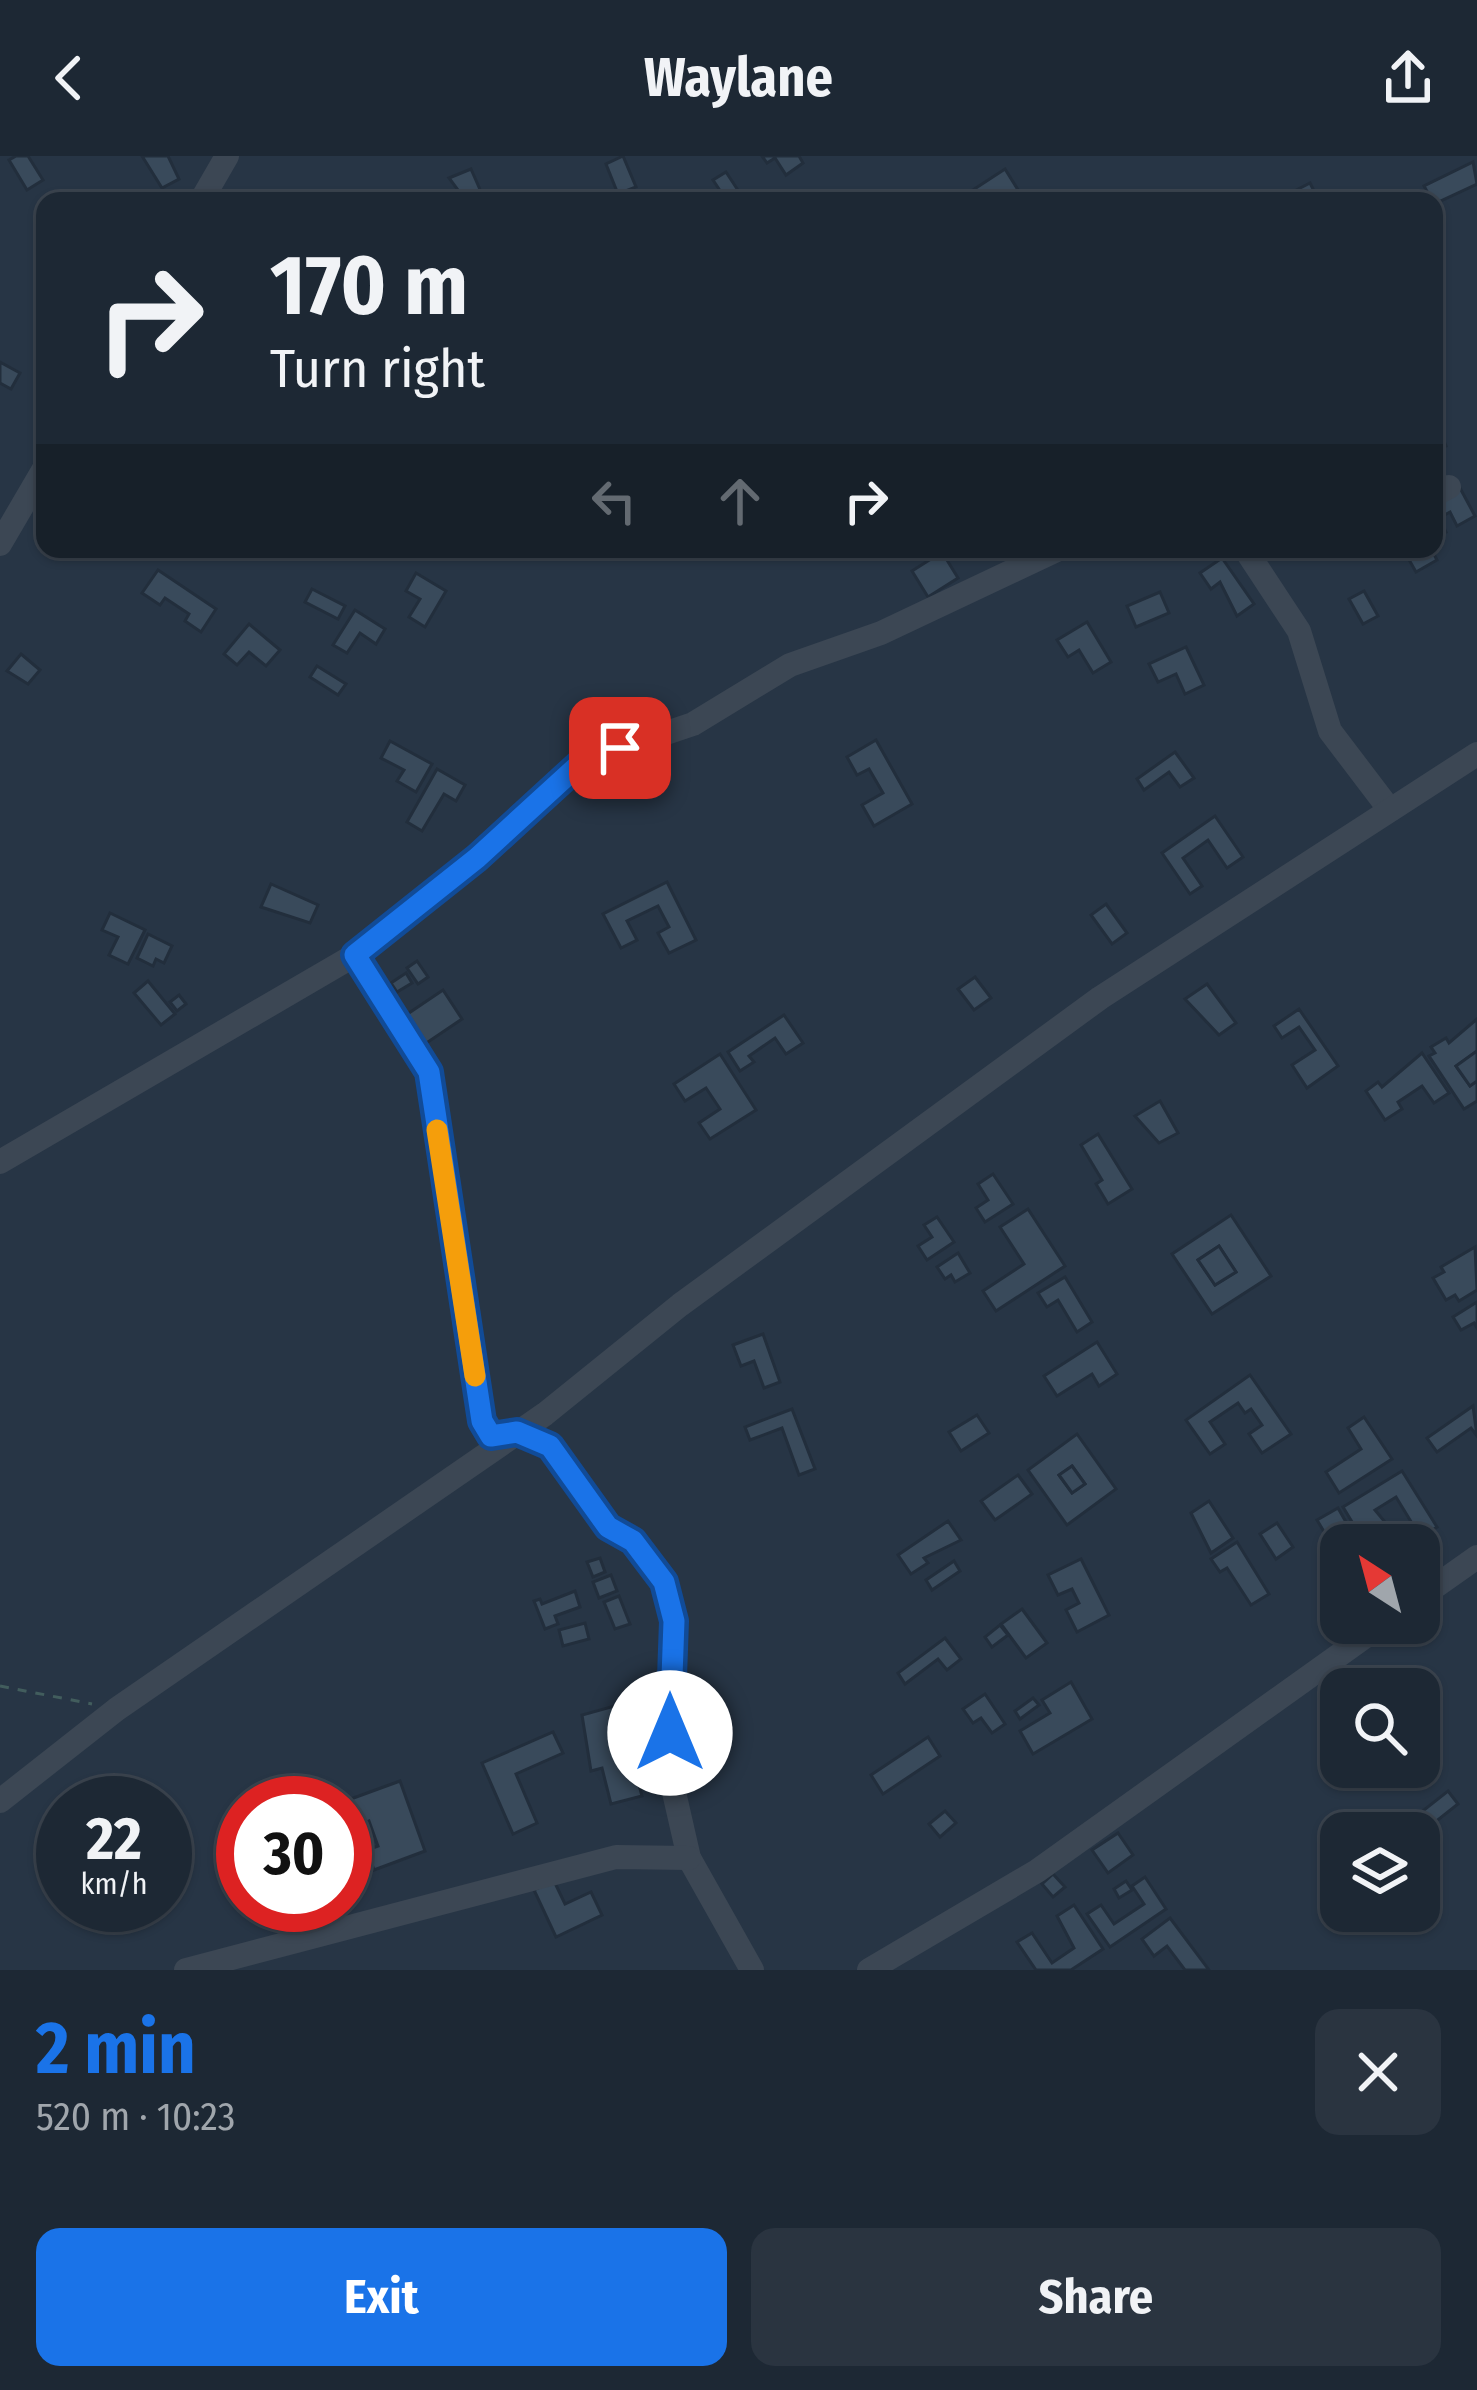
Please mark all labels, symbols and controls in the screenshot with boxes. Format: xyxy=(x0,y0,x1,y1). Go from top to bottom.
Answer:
icon: back xyxy=(36,45,102,111)
icon: share xyxy=(1375,45,1441,111)
text: Waylane xyxy=(644,46,833,110)
text: 170 m xyxy=(270,235,468,336)
icon: right xyxy=(72,240,228,396)
text: Turn right xyxy=(270,337,485,401)
icon: left xyxy=(581,468,647,534)
icon: ahead xyxy=(707,468,773,534)
icon: right xyxy=(833,468,899,534)
pin xyxy=(569,697,671,799)
icon: arrive xyxy=(587,715,653,781)
north arrow xyxy=(1320,1524,1440,1644)
map controls xyxy=(1320,1524,1440,1932)
button: search xyxy=(1320,1668,1440,1788)
position arrow xyxy=(607,1670,733,1796)
speed limit sign: 30 xyxy=(216,1776,372,1932)
text: 22 xyxy=(86,1803,142,1875)
button: layers xyxy=(1320,1812,1440,1932)
text: km/h xyxy=(81,1866,147,1902)
text: 2 min xyxy=(36,2006,196,2092)
button: close xyxy=(1315,2009,1441,2135)
text: 520 m · 10:23 xyxy=(36,2094,235,2140)
button: Exit xyxy=(36,2228,727,2366)
button: Share xyxy=(751,2228,1441,2366)

